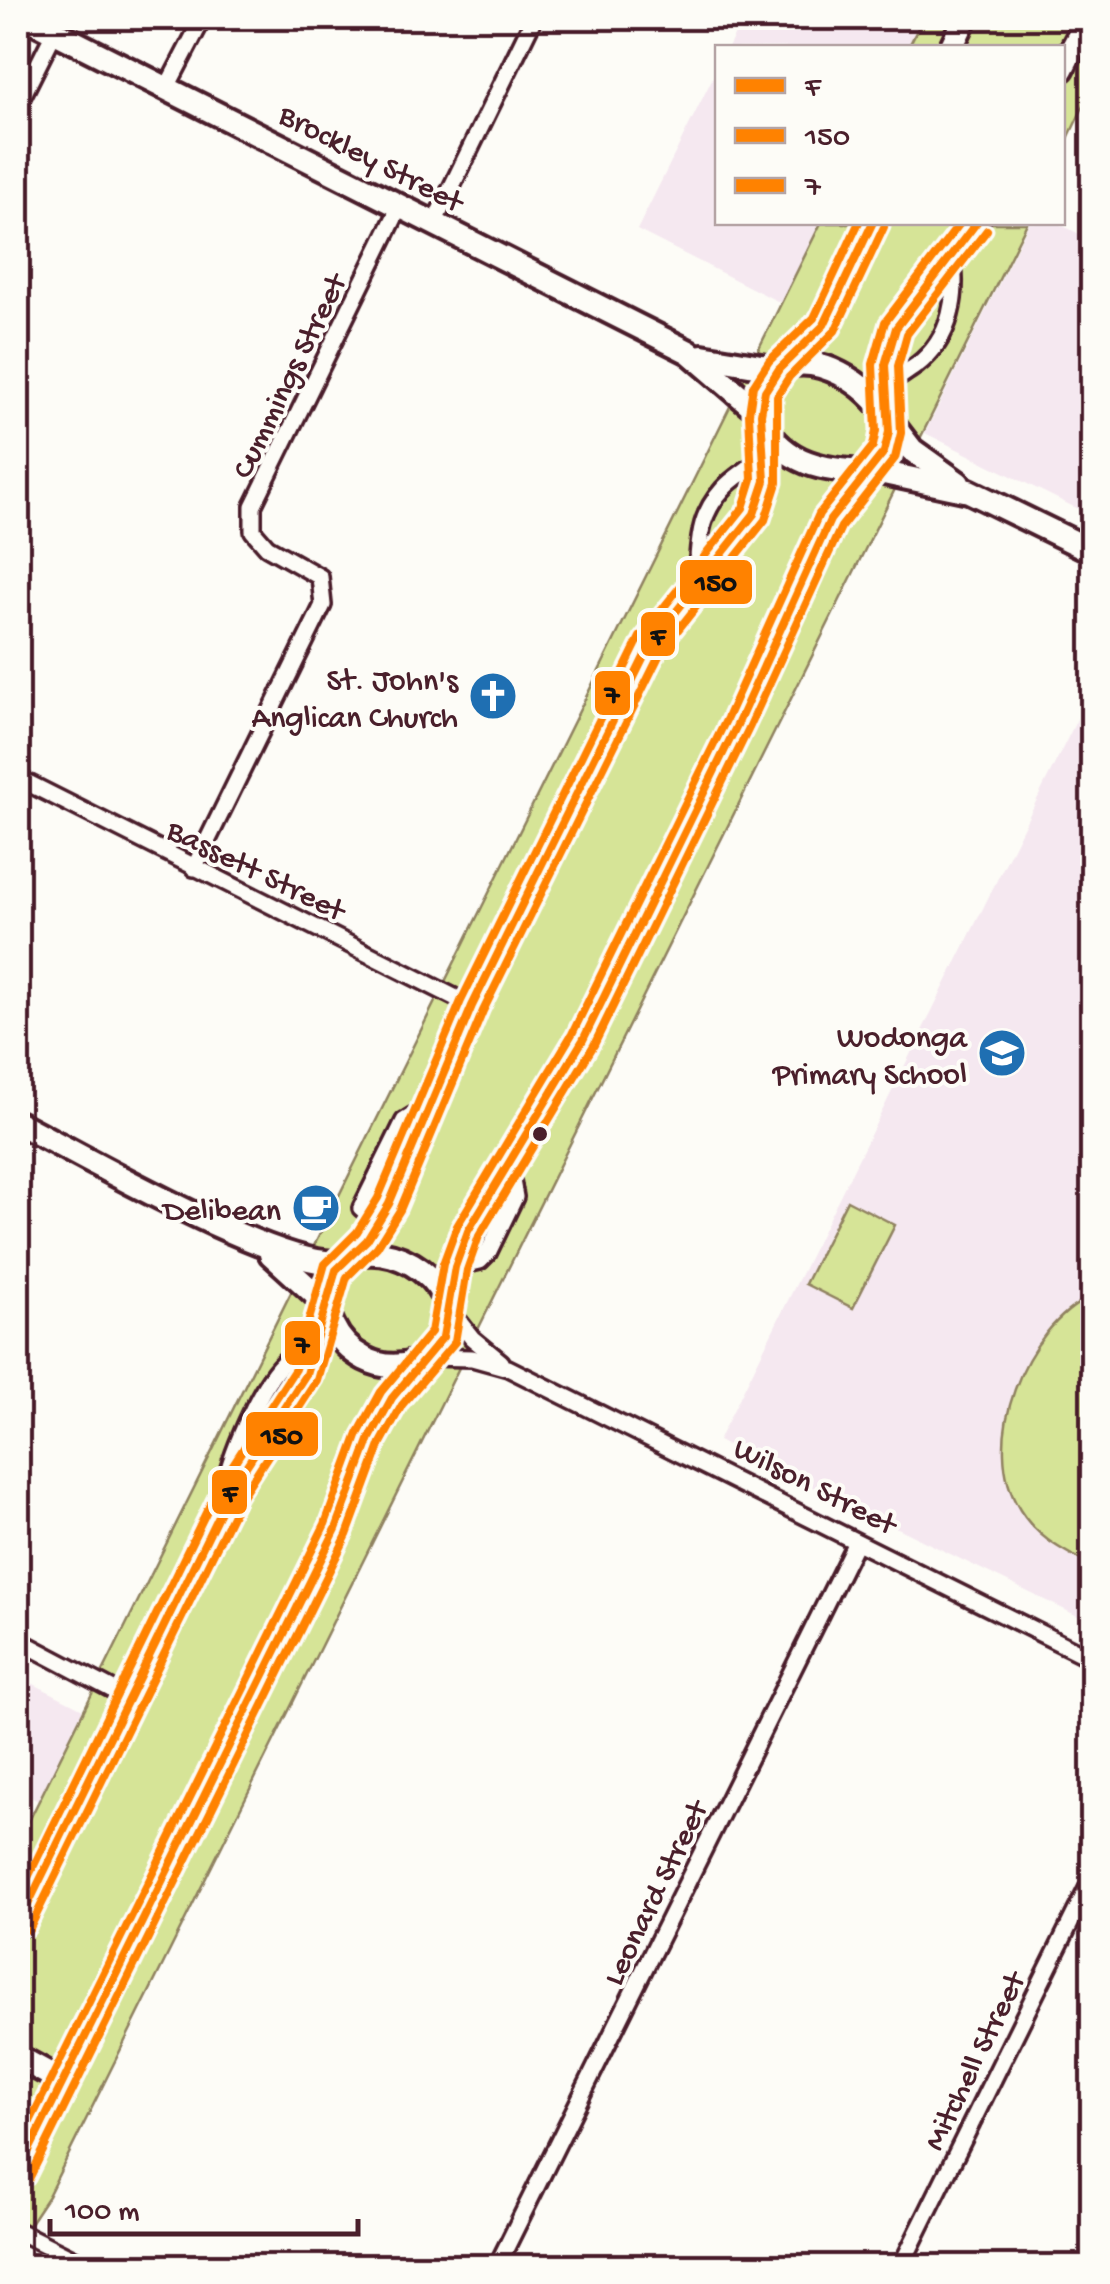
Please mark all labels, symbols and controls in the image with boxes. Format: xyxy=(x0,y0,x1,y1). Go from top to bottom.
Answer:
legend xyxy=(715,45,1065,225)
text: F xyxy=(804,72,822,107)
street label: Brockley Street xyxy=(270,97,471,224)
text: 150 xyxy=(804,122,850,157)
text: 7 xyxy=(804,172,822,207)
street label: Cummings Street xyxy=(226,266,359,486)
line badge: 150 xyxy=(678,558,754,606)
text: 150 xyxy=(694,569,737,602)
line badge: F xyxy=(639,610,677,658)
text: F xyxy=(650,622,668,655)
place label: St. John's Anglican Church xyxy=(251,664,459,739)
line badge: 7 xyxy=(593,669,632,717)
church icon: St. John's Anglican Church xyxy=(467,670,519,722)
text: 7 xyxy=(603,681,621,714)
street label: Bassett Street xyxy=(159,813,353,933)
place label: Wodonga Primary School xyxy=(772,1021,968,1096)
school or university icon: Wodonga Primary School xyxy=(976,1027,1028,1079)
unlabelled marker xyxy=(530,1124,550,1144)
cafe icon: Delibean xyxy=(290,1182,342,1234)
place label: Delibean xyxy=(161,1194,281,1232)
line badge: 7 xyxy=(283,1319,322,1367)
text: 7 xyxy=(293,1331,311,1364)
line badge: 150 xyxy=(244,1410,320,1458)
text: 150 xyxy=(260,1422,303,1455)
street label: Wilson Street xyxy=(726,1431,904,1547)
line badge: F xyxy=(210,1468,249,1516)
text: F xyxy=(222,1479,240,1512)
street label: Leonard Street xyxy=(596,1793,720,1993)
street label: Mitchell Street xyxy=(917,1964,1037,2158)
scale bar xyxy=(50,2174,358,2236)
text: 100 m xyxy=(64,2196,140,2231)

